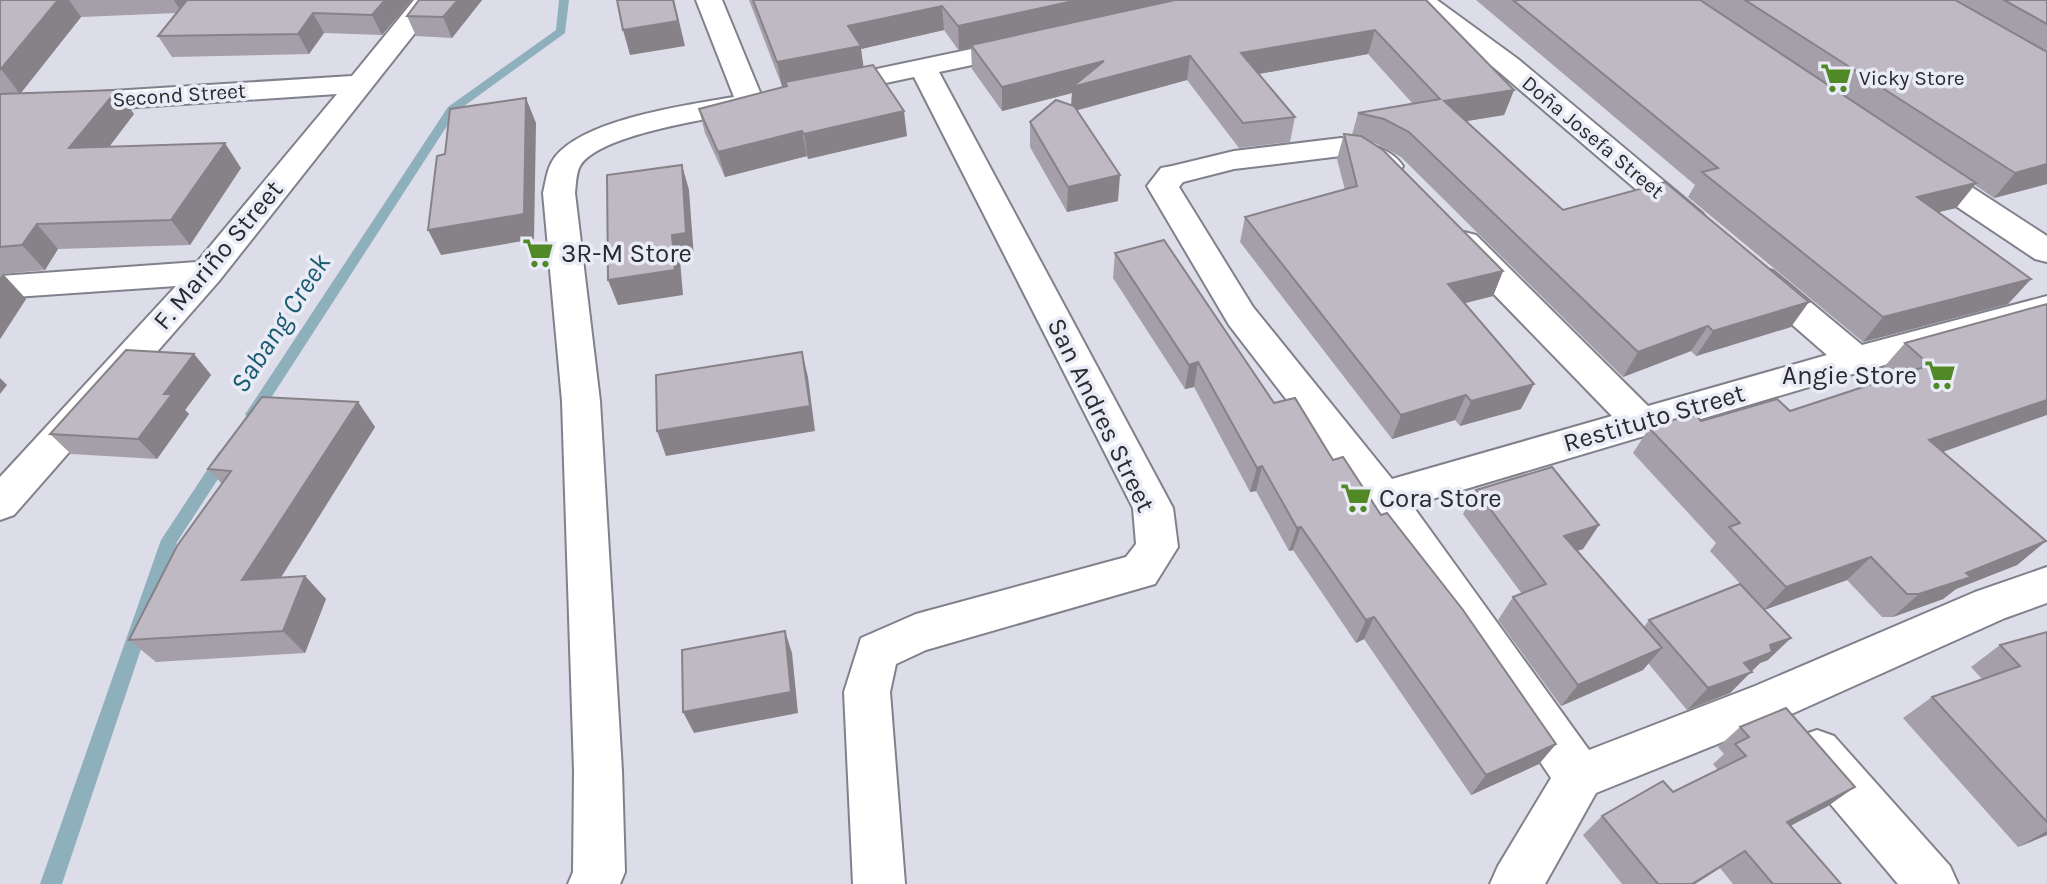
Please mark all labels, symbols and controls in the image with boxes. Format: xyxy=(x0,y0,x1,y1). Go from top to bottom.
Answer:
supermarket icon: Vicky Store xyxy=(1819,61,1853,95)
place label: Vicky Store xyxy=(1859,66,1965,90)
street label: Doña Josefa Street xyxy=(1517,71,1669,203)
street label: Second Street xyxy=(112,78,247,112)
street label: F. Mariño Street xyxy=(147,174,290,336)
supermarket icon: 3R-M Store xyxy=(521,236,555,270)
place label: 3R-M Store xyxy=(561,238,692,269)
water label: Sabang Creek xyxy=(223,247,338,399)
street label: San Andres Street xyxy=(1041,313,1161,517)
supermarket icon: Angie Store xyxy=(1923,358,1957,392)
place label: Angie Store xyxy=(1782,360,1917,391)
street label: Restituto Street xyxy=(1560,377,1749,459)
supermarket icon: Cora Store xyxy=(1339,481,1373,515)
place label: Cora Store xyxy=(1379,483,1502,514)

